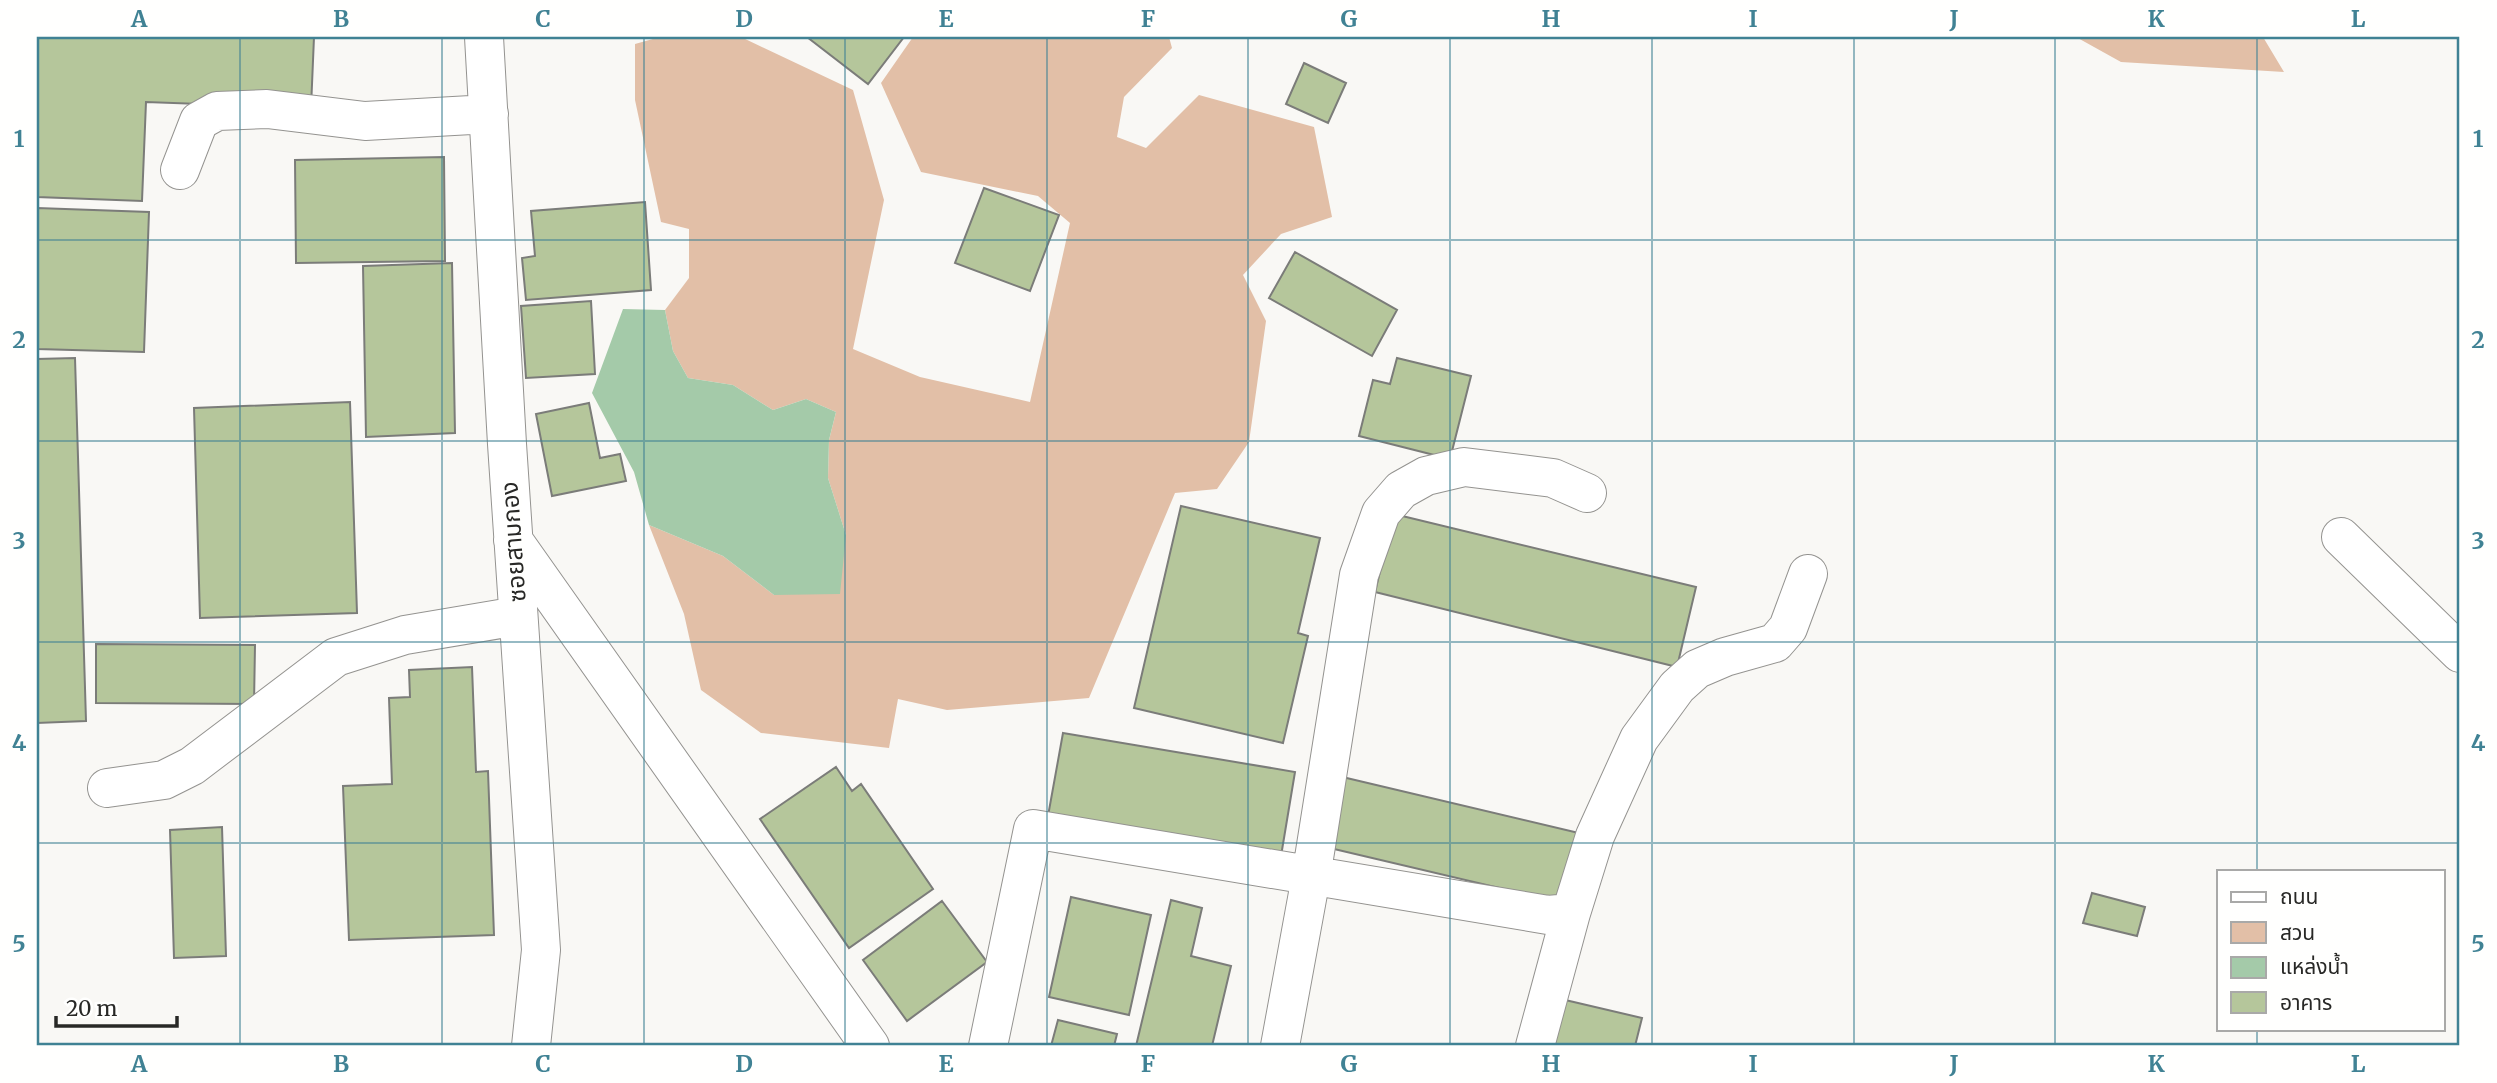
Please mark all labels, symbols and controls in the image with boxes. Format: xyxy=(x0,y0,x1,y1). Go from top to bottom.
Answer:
text: A xyxy=(130,4,148,33)
text: B xyxy=(333,4,349,33)
text: C xyxy=(535,4,551,33)
text: D xyxy=(735,4,753,33)
text: E xyxy=(938,4,954,33)
text: F xyxy=(1141,4,1155,33)
text: G xyxy=(1341,4,1358,33)
text: H xyxy=(1542,4,1561,33)
text: I xyxy=(1748,4,1758,33)
text: J xyxy=(1948,4,1959,33)
text: K xyxy=(2147,4,2165,33)
text: L xyxy=(2351,4,2366,33)
text: 1 xyxy=(14,124,25,153)
text: 1 xyxy=(2473,124,2484,153)
text: 2 xyxy=(12,325,26,354)
text: 2 xyxy=(2471,325,2485,354)
street label: ซอยสามกอง xyxy=(493,481,533,603)
text: 3 xyxy=(12,526,26,555)
text: 3 xyxy=(2471,526,2485,555)
text: 4 xyxy=(12,728,27,757)
text: 4 xyxy=(2471,728,2486,757)
legend xyxy=(2217,870,2444,1030)
text: ถนน xyxy=(2280,883,2318,910)
text: สวน xyxy=(2280,919,2315,946)
text: 5 xyxy=(12,929,26,958)
text: 5 xyxy=(2471,929,2485,958)
text: แหล่งน้ำ xyxy=(2280,952,2349,980)
scale bar xyxy=(56,985,177,1029)
text: อาคาร xyxy=(2280,989,2332,1016)
text: 20 m xyxy=(66,995,118,1022)
text: A xyxy=(130,1049,148,1078)
text: B xyxy=(333,1049,349,1078)
text: C xyxy=(535,1049,551,1078)
text: D xyxy=(735,1049,753,1078)
text: E xyxy=(938,1049,954,1078)
text: F xyxy=(1141,1049,1155,1078)
text: G xyxy=(1341,1049,1358,1078)
text: H xyxy=(1542,1049,1561,1078)
text: I xyxy=(1748,1049,1758,1078)
text: J xyxy=(1948,1049,1959,1078)
text: K xyxy=(2147,1049,2165,1078)
text: L xyxy=(2351,1049,2366,1078)

